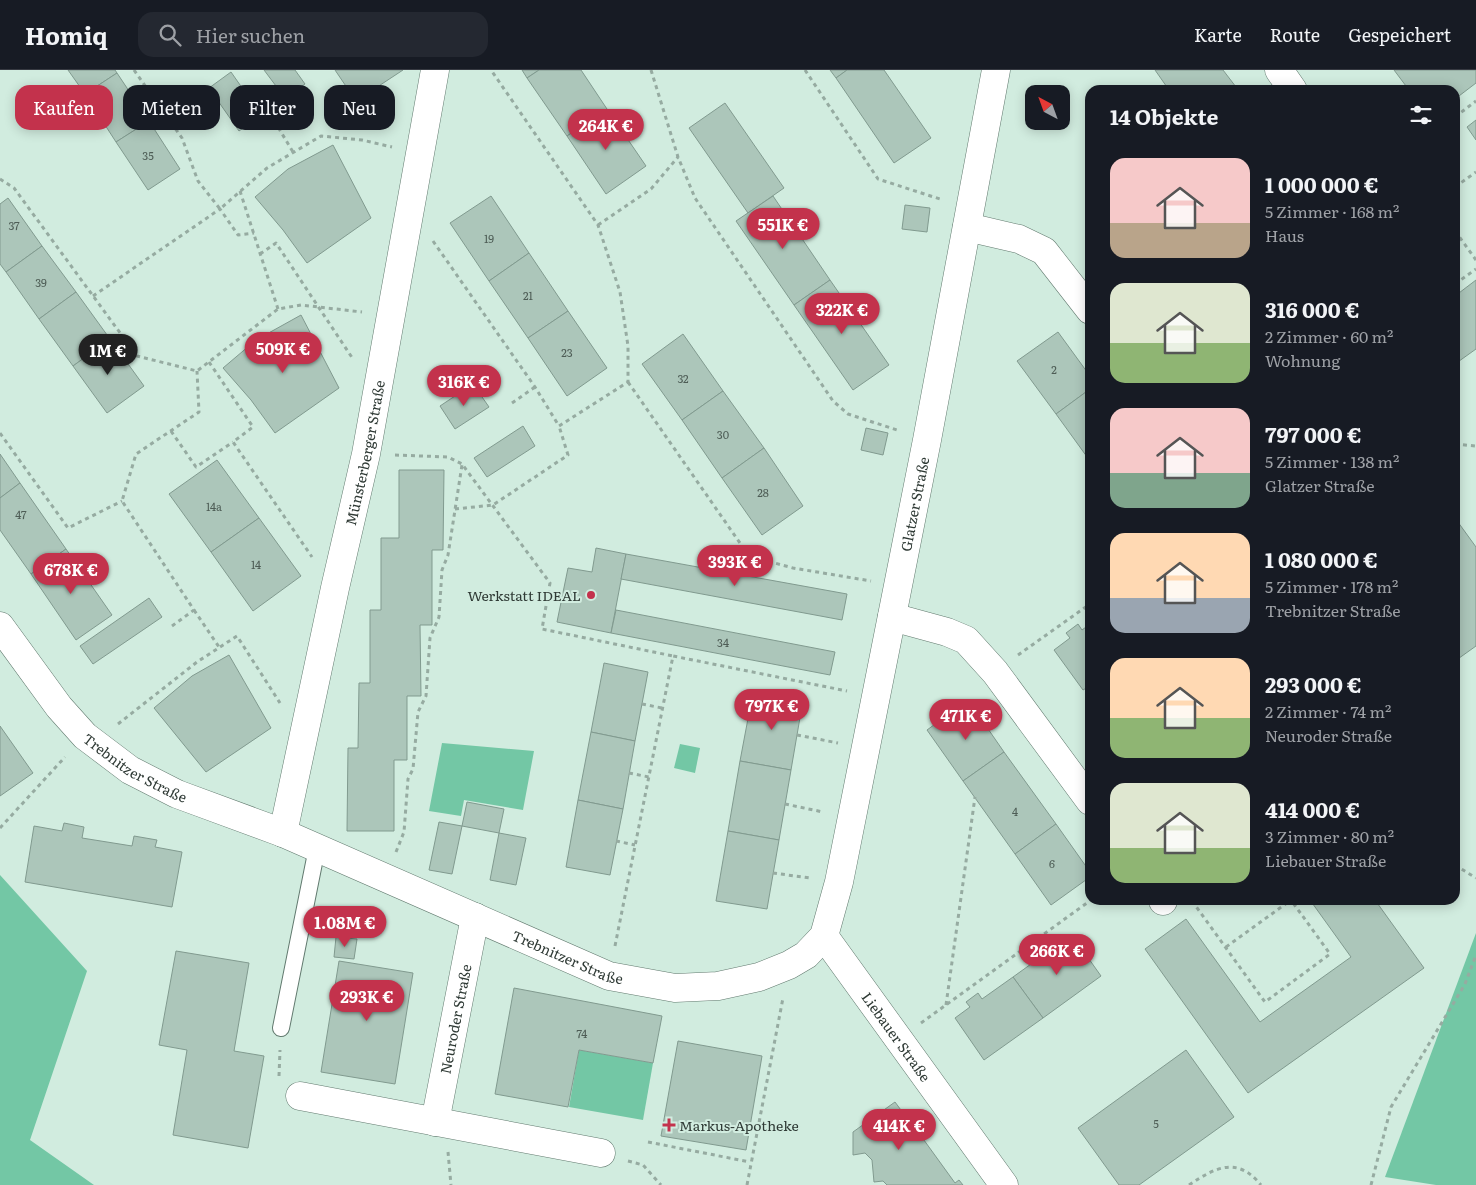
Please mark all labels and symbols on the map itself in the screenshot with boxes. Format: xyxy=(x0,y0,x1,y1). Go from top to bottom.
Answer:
north arrow xyxy=(1025,85,1070,130)
pin: 264K € xyxy=(565,108,647,151)
house number: 35 xyxy=(142,147,154,163)
pin: 551K € xyxy=(742,208,824,250)
house number: 37 xyxy=(8,217,20,233)
house number: 19 xyxy=(484,230,494,246)
house number: 39 xyxy=(35,274,47,290)
house number: 21 xyxy=(523,287,534,303)
pin: 322K € xyxy=(801,292,883,335)
pin: 509K € xyxy=(242,332,324,374)
pin: 1M € xyxy=(78,334,138,376)
house number: 23 xyxy=(561,344,573,360)
house number: 2 xyxy=(1051,361,1057,377)
pin: 316K € xyxy=(423,364,505,407)
house number: 32 xyxy=(677,370,689,386)
street label: Münsterberger Straße xyxy=(340,379,389,527)
house number: 30 xyxy=(717,426,729,442)
street label: Glatzer Straße xyxy=(895,455,933,553)
house number: 28 xyxy=(757,484,769,500)
house number: 14a xyxy=(206,498,222,514)
house number: 47 xyxy=(15,506,27,522)
pin: 393K € xyxy=(694,544,776,587)
pin: 678K € xyxy=(30,552,112,595)
house number: 14 xyxy=(251,556,261,572)
place label: Werkstatt IDEAL xyxy=(467,585,581,605)
marker: Werkstatt IDEAL xyxy=(585,589,597,601)
house number: 34 xyxy=(717,634,729,650)
pin: 797K € xyxy=(731,688,813,731)
pin: 471K € xyxy=(925,698,1007,741)
street label: Trebnitzer Straße xyxy=(79,728,190,807)
house number: 4 xyxy=(1012,803,1018,819)
house number: 6 xyxy=(1049,855,1055,871)
pin: 1.08M € xyxy=(299,906,391,948)
street label: Trebnitzer Straße xyxy=(509,925,625,988)
pin: 266K € xyxy=(1016,934,1098,976)
street label: Neuroder Straße xyxy=(435,962,476,1076)
pin: 293K € xyxy=(326,980,408,1022)
street label: Liebauer Straße xyxy=(857,988,936,1085)
house number: 74 xyxy=(577,1025,587,1041)
pin: 414K € xyxy=(858,1108,940,1151)
place label: Markus-Apotheke xyxy=(679,1115,799,1135)
house number: 5 xyxy=(1153,1115,1159,1131)
marker: Markus-Apotheke xyxy=(663,1119,675,1131)

